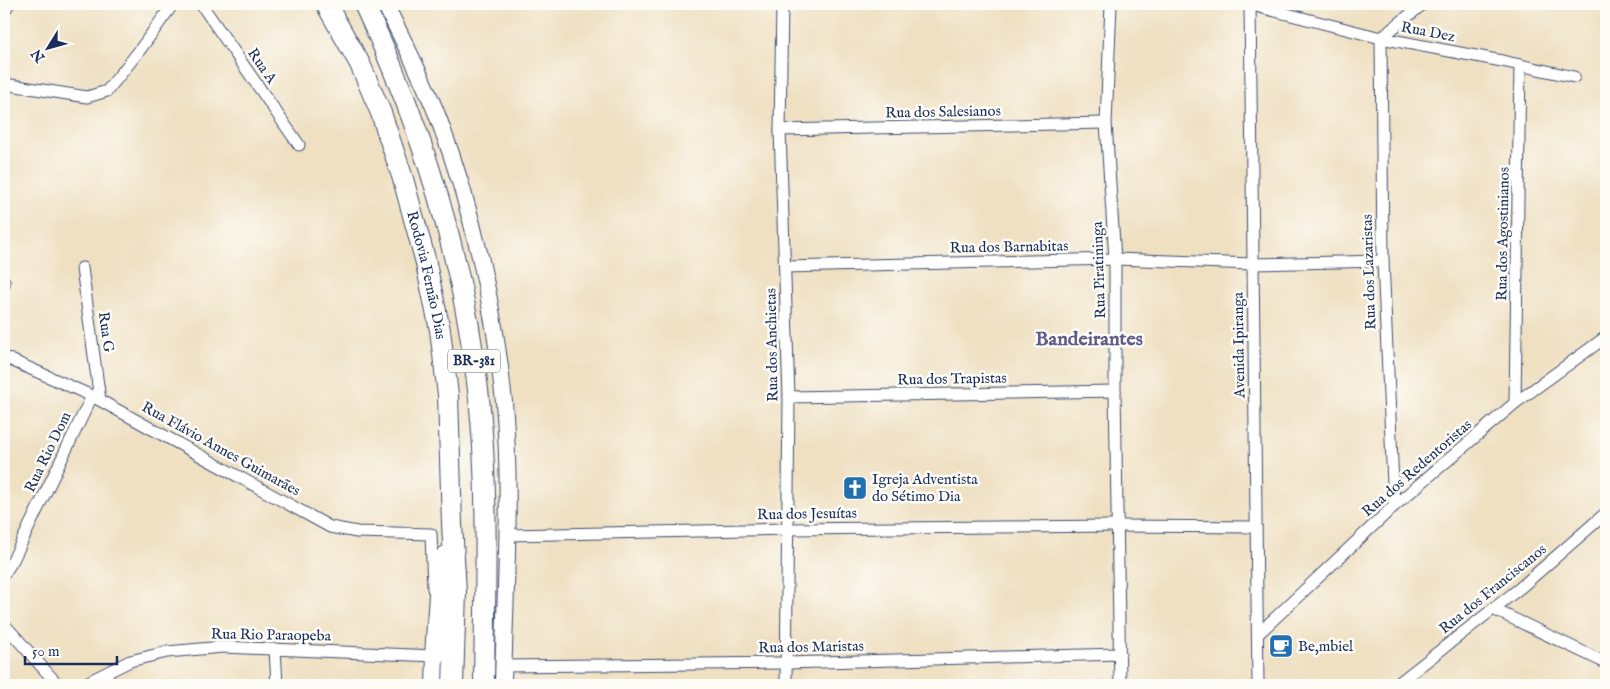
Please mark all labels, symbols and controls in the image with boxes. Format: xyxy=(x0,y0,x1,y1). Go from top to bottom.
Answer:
street label: Rua Dez xyxy=(1399,17,1457,47)
north arrow xyxy=(22,22,72,72)
text: N xyxy=(28,45,50,66)
street label: Rua A xyxy=(243,45,281,88)
street label: Rua dos Salesianos xyxy=(885,101,1001,123)
street label: Rua dos Agostinianos xyxy=(1492,167,1514,301)
street label: Rodovia Fernão Dias xyxy=(403,209,451,340)
street label: Rua dos Lazaristas xyxy=(1357,214,1381,330)
street label: Rua Piratininga xyxy=(1088,221,1110,319)
street label: Rua dos Barnabitas xyxy=(949,236,1069,258)
street label: Rua dos Anchietas xyxy=(762,288,782,402)
street label: Avenida Ipiranga xyxy=(1229,291,1249,399)
street label: Rua G xyxy=(94,310,118,354)
district label: Bandeirantes xyxy=(1035,327,1143,352)
road number: BR-381 xyxy=(448,350,500,372)
street label: Rua dos Trapistas xyxy=(897,369,1007,389)
street label: Rua Flávio Annes Guimarães xyxy=(138,397,304,501)
street label: Rua Rio Dom xyxy=(20,408,76,495)
street label: Rua dos Redentoristas xyxy=(1358,415,1476,521)
place label: Igreja Adventista do Sétimo Dia xyxy=(872,470,978,506)
church icon: Igreja Adventista do Sétimo Dia xyxy=(842,475,868,501)
street label: Rua dos Jesuítas xyxy=(757,504,857,524)
street label: Rua dos Franciscanos xyxy=(1435,540,1551,638)
street label: Rua Rio Paraopeba xyxy=(211,624,332,646)
cafe icon: Be,mbiel xyxy=(1268,633,1294,659)
scale bar xyxy=(25,634,118,666)
street label: Rua dos Maristas xyxy=(758,637,864,657)
place label: Be,mbiel xyxy=(1298,637,1354,656)
text: 50 m xyxy=(32,642,60,661)

